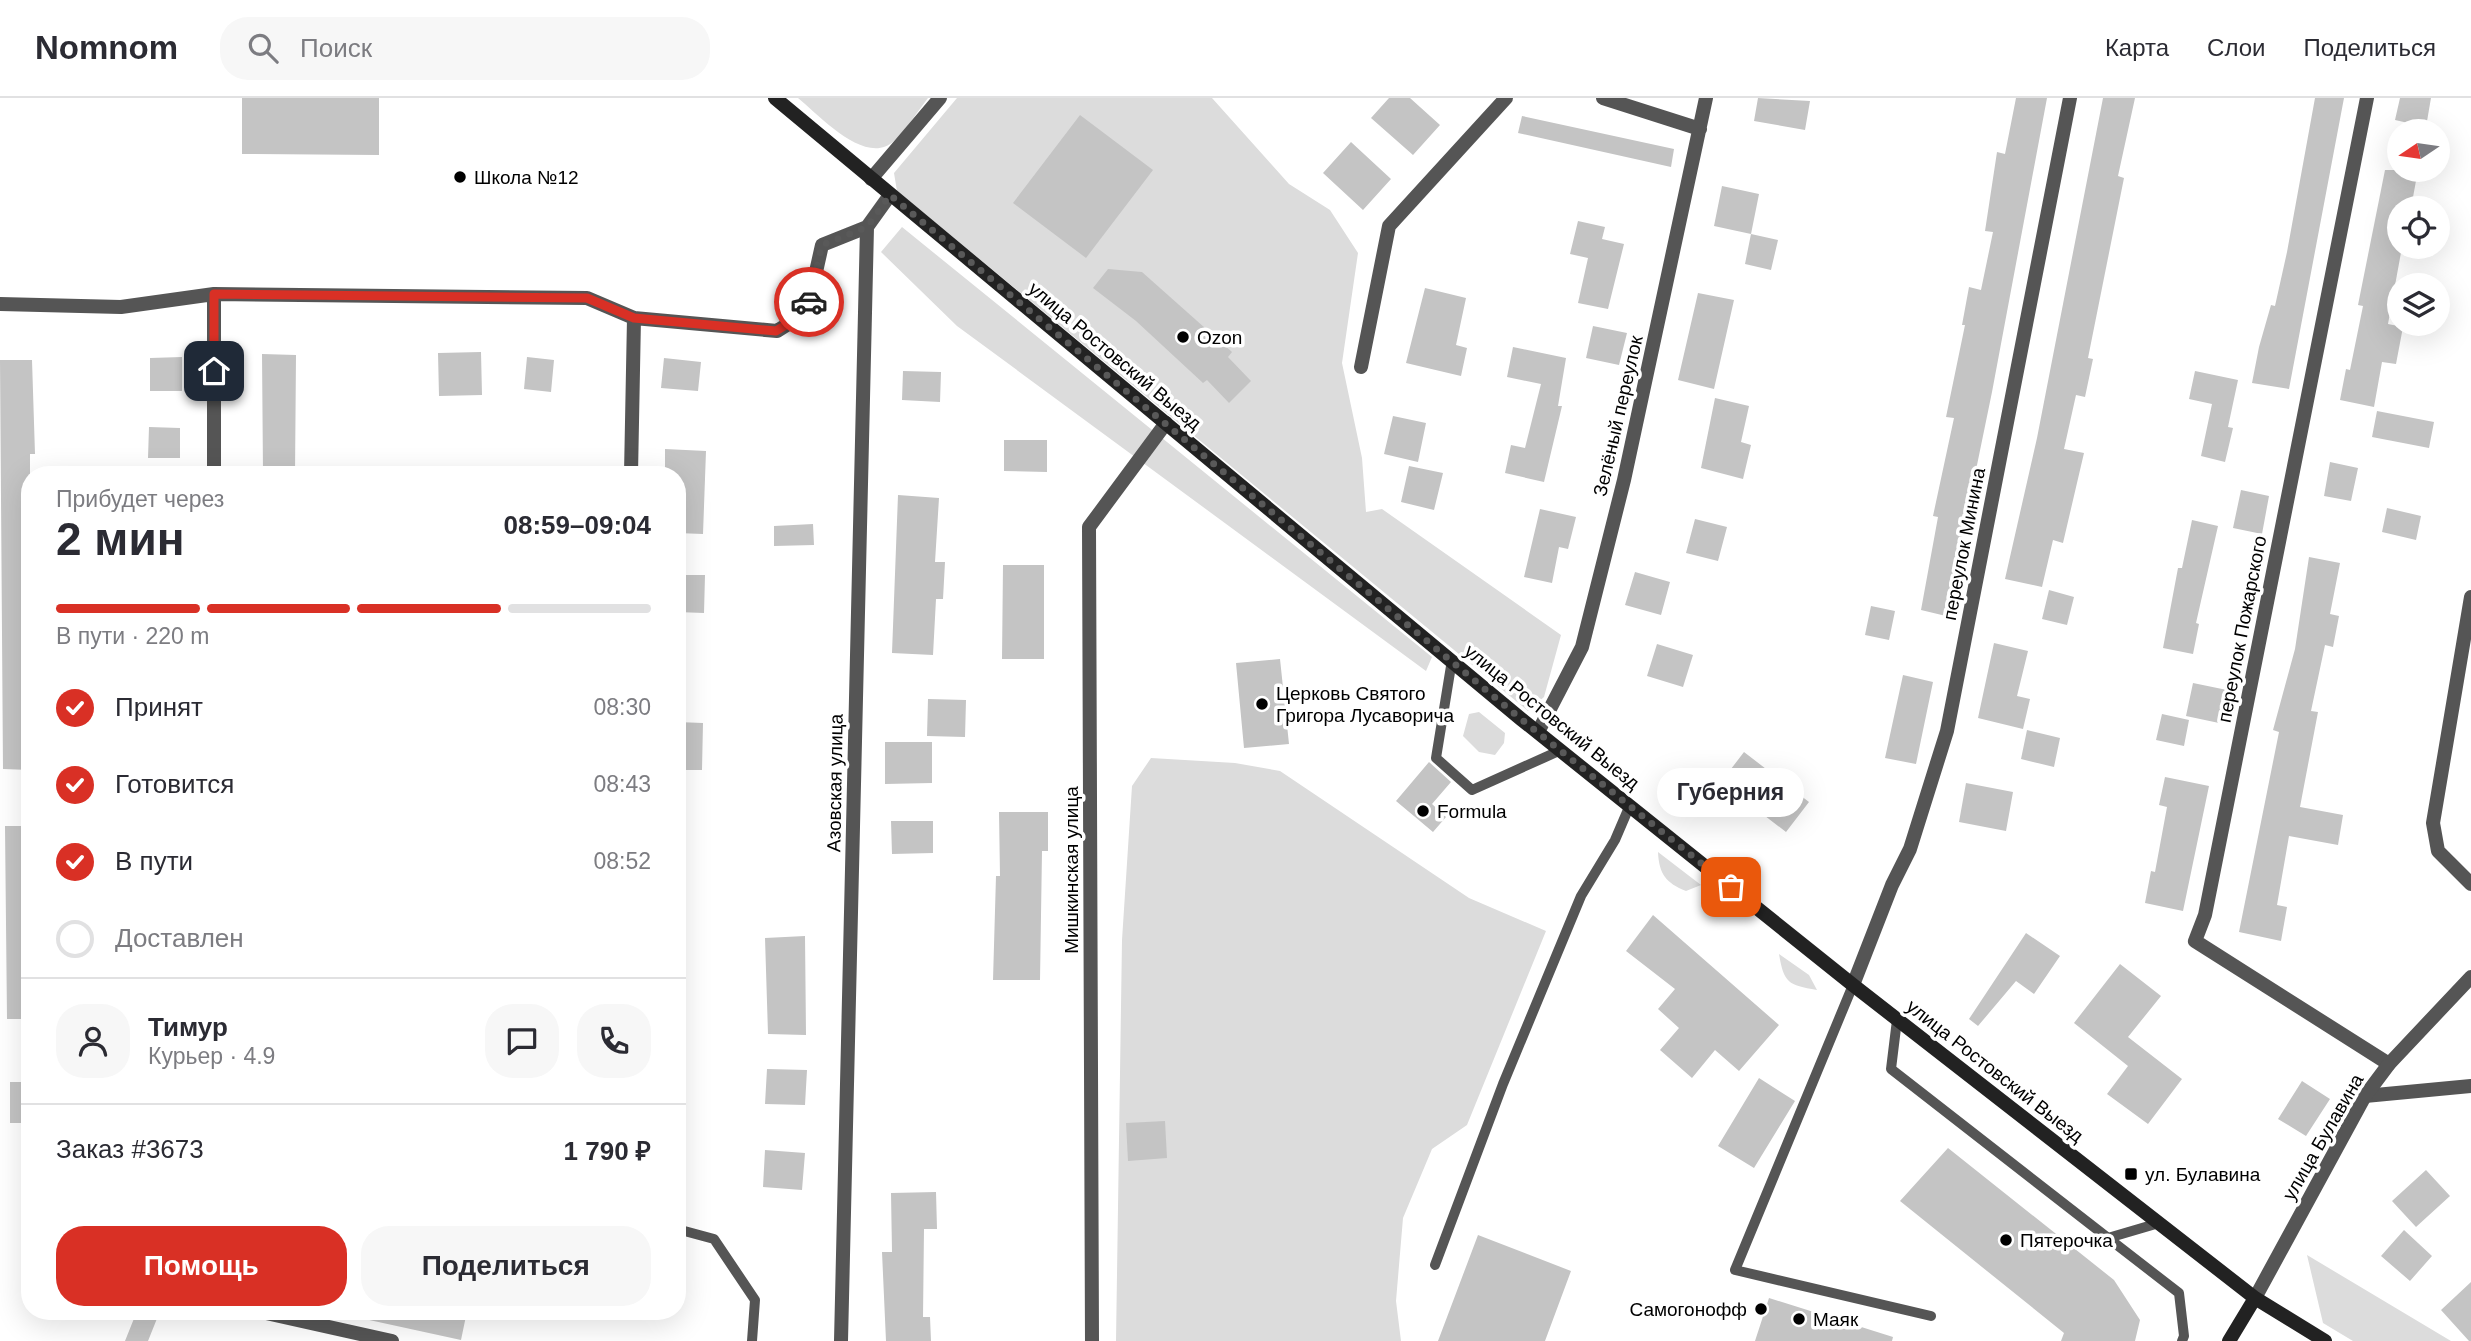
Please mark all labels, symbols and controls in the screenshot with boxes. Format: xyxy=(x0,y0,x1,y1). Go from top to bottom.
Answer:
search box xyxy=(220,17,710,80)
text: Nomnom xyxy=(35,29,178,66)
icon: search xyxy=(244,29,282,67)
text: Поиск xyxy=(300,33,372,63)
text: Карта xyxy=(2105,34,2169,61)
text: Слои xyxy=(2207,34,2265,61)
text: Поделиться xyxy=(2303,34,2436,61)
north arrow xyxy=(2387,119,2450,182)
map controls xyxy=(2387,119,2450,336)
place label: Школа №12 xyxy=(474,167,579,188)
marker: Школа №12 xyxy=(452,169,468,185)
button: locate xyxy=(2387,196,2450,259)
courier xyxy=(774,267,844,337)
button: layers xyxy=(2387,273,2450,336)
street label: улица Ростовский Выезд xyxy=(1025,278,1205,434)
icon: car xyxy=(790,283,828,321)
place label: Ozon xyxy=(1197,327,1242,348)
marker: Ozon xyxy=(1175,329,1191,345)
street label: Зелёный переулок xyxy=(1589,333,1647,498)
pin xyxy=(184,341,244,401)
icon: home xyxy=(195,352,233,390)
street label: переулок Минина xyxy=(1939,466,1989,622)
text: Прибудет через xyxy=(56,486,224,512)
text: 08:59–09:04 xyxy=(504,510,651,540)
text: 2 мин xyxy=(56,513,184,565)
street label: переулок Пожарского xyxy=(2214,534,2270,724)
text: В пути · 220 m xyxy=(56,623,209,649)
street label: улица Ростовский Выезд xyxy=(1460,640,1644,794)
place label: Церковь Святого Григора Лусаворича xyxy=(1276,683,1454,726)
icon: check xyxy=(56,689,94,727)
text: Принят xyxy=(115,692,203,722)
text: 08:30 xyxy=(593,694,651,720)
marker: Церковь Святого Григора Лусаворича xyxy=(1254,696,1270,712)
street label: Азовская улица xyxy=(823,713,847,852)
icon: check xyxy=(56,766,94,804)
callout: Губерния xyxy=(1658,768,1804,817)
text: Готовится xyxy=(115,769,234,799)
text: 08:43 xyxy=(593,771,651,797)
text: Губерния xyxy=(1677,779,1784,805)
street label: Мишкинская улица xyxy=(1061,786,1082,954)
place label: Formula xyxy=(1437,801,1507,822)
marker: Formula xyxy=(1415,803,1431,819)
icon: check xyxy=(56,843,94,881)
text: В пути xyxy=(115,846,193,876)
text: 08:52 xyxy=(593,848,651,874)
pin xyxy=(1701,857,1761,917)
icon: bag xyxy=(1712,868,1750,906)
text: Доставлен xyxy=(115,923,244,953)
street label: улица Ростовский Выезд xyxy=(1902,995,2088,1147)
button: person xyxy=(56,1004,130,1078)
button: chat xyxy=(485,1004,559,1078)
button: phone xyxy=(577,1004,651,1078)
text: Тимур xyxy=(148,1012,228,1042)
text: Курьер · 4.9 xyxy=(148,1043,275,1069)
street label: улица Булавина xyxy=(2278,1070,2368,1204)
text: Заказ #3673 xyxy=(56,1134,204,1164)
text: 1 790 ₽ xyxy=(564,1136,651,1166)
place label: ул. Булавина xyxy=(2145,1164,2261,1185)
marker: ул. Булавина xyxy=(2123,1166,2139,1182)
button: Помощь xyxy=(56,1226,347,1306)
button: Поделиться xyxy=(361,1226,651,1306)
place label: Пятерочка xyxy=(2020,1230,2113,1251)
marker: Пятерочка xyxy=(1998,1232,2014,1248)
place label: Самогонофф xyxy=(1629,1299,1747,1320)
marker: Самогонофф xyxy=(1753,1301,1769,1317)
place label: Маяк xyxy=(1813,1309,1859,1330)
marker: Маяк xyxy=(1791,1311,1807,1327)

